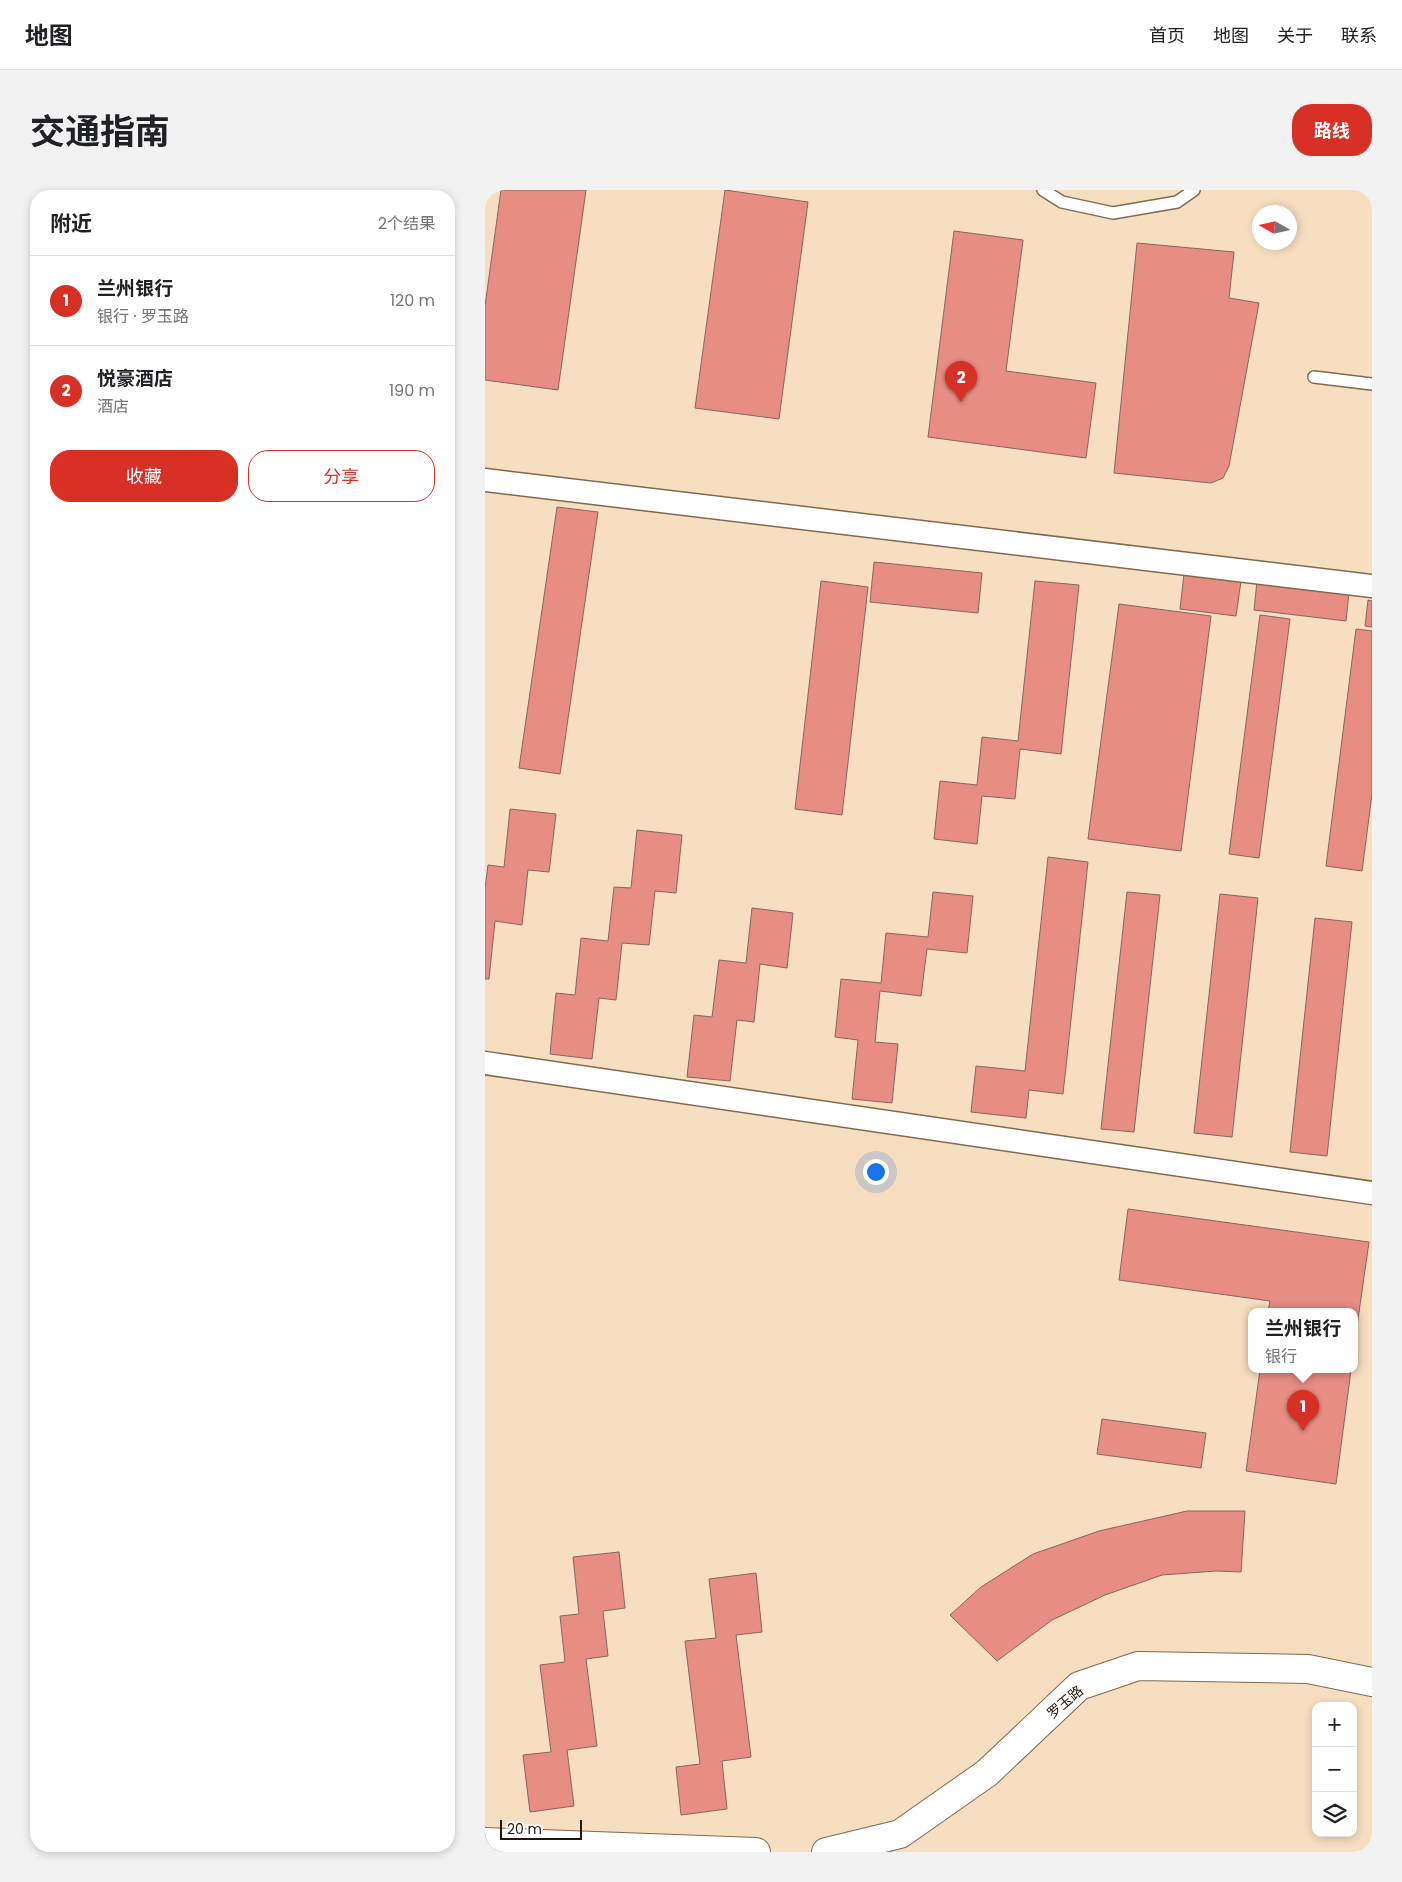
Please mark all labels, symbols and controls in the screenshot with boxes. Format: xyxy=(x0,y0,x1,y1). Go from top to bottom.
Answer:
text: 地图 xyxy=(25,19,73,52)
text: 首页 xyxy=(1149,23,1185,48)
text: 地图 xyxy=(1213,23,1249,48)
text: 关于 xyxy=(1277,23,1313,48)
text: 联系 xyxy=(1341,23,1377,48)
button: 路线 xyxy=(1292,104,1372,156)
text: 交通指南 xyxy=(30,107,170,156)
north arrow xyxy=(1252,205,1297,250)
text: 附近 xyxy=(50,209,92,238)
text: 2个结果 xyxy=(378,212,435,235)
text: 兰州银行 xyxy=(97,275,173,302)
text: 1 xyxy=(63,289,69,312)
text: 120 m xyxy=(390,289,435,312)
text: 银行 · 罗玉路 xyxy=(97,305,189,328)
pin: 2 xyxy=(945,361,977,402)
text: 悦豪酒店 xyxy=(97,365,173,392)
text: 2 xyxy=(61,379,71,402)
text: 190 m xyxy=(389,379,435,402)
text: 酒店 xyxy=(97,395,129,418)
button: 收藏 xyxy=(50,450,238,502)
button: 分享 xyxy=(248,450,435,502)
your location xyxy=(863,1159,889,1185)
popup xyxy=(1248,1308,1358,1373)
text: 兰州银行 xyxy=(1265,1315,1341,1342)
text: 银行 xyxy=(1265,1345,1297,1368)
pin: 1 xyxy=(1287,1390,1319,1431)
street label: 罗玉路 xyxy=(1042,1681,1088,1723)
map controls xyxy=(1312,1702,1357,1837)
button: + xyxy=(1312,1702,1357,1747)
button: − xyxy=(1312,1747,1357,1792)
button: layers xyxy=(1312,1792,1357,1837)
scale bar xyxy=(500,1817,583,1840)
text: 20 m xyxy=(507,1819,542,1839)

